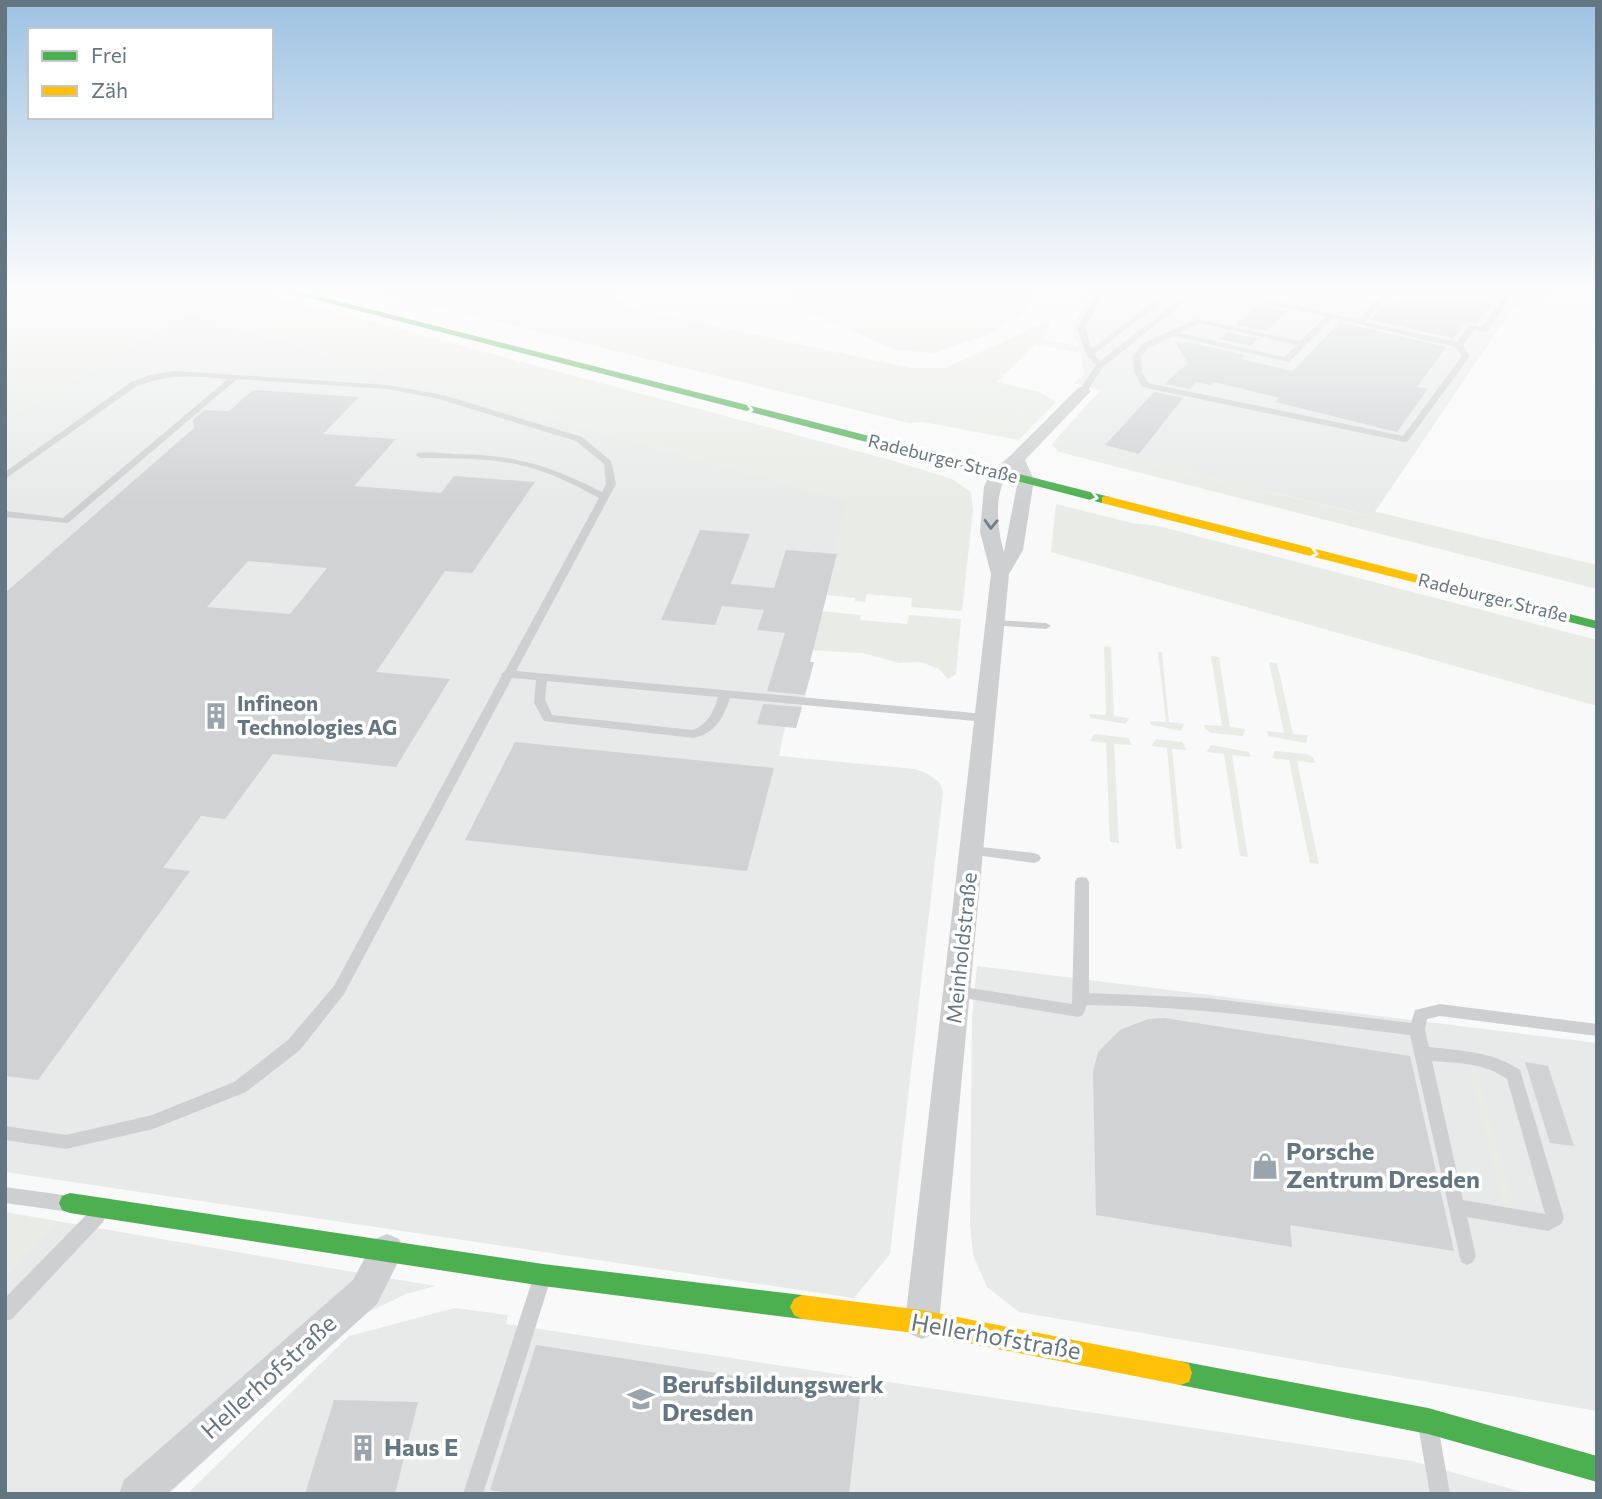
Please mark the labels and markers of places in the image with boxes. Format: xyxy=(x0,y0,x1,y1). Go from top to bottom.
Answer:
place label: Infineon Technologies AG xyxy=(237,690,397,739)
building icon: Infineon Technologies AG xyxy=(201,701,231,731)
place label: Porsche Zentrum Dresden xyxy=(1286,1136,1480,1193)
shop icon: Porsche Zentrum Dresden xyxy=(1250,1151,1280,1181)
place label: Berufsbildungswerk Dresden xyxy=(662,1369,884,1426)
school or university icon: Berufsbildungswerk Dresden xyxy=(626,1384,656,1414)
place label: Haus E xyxy=(384,1432,458,1461)
building icon: Haus E xyxy=(348,1433,378,1463)

